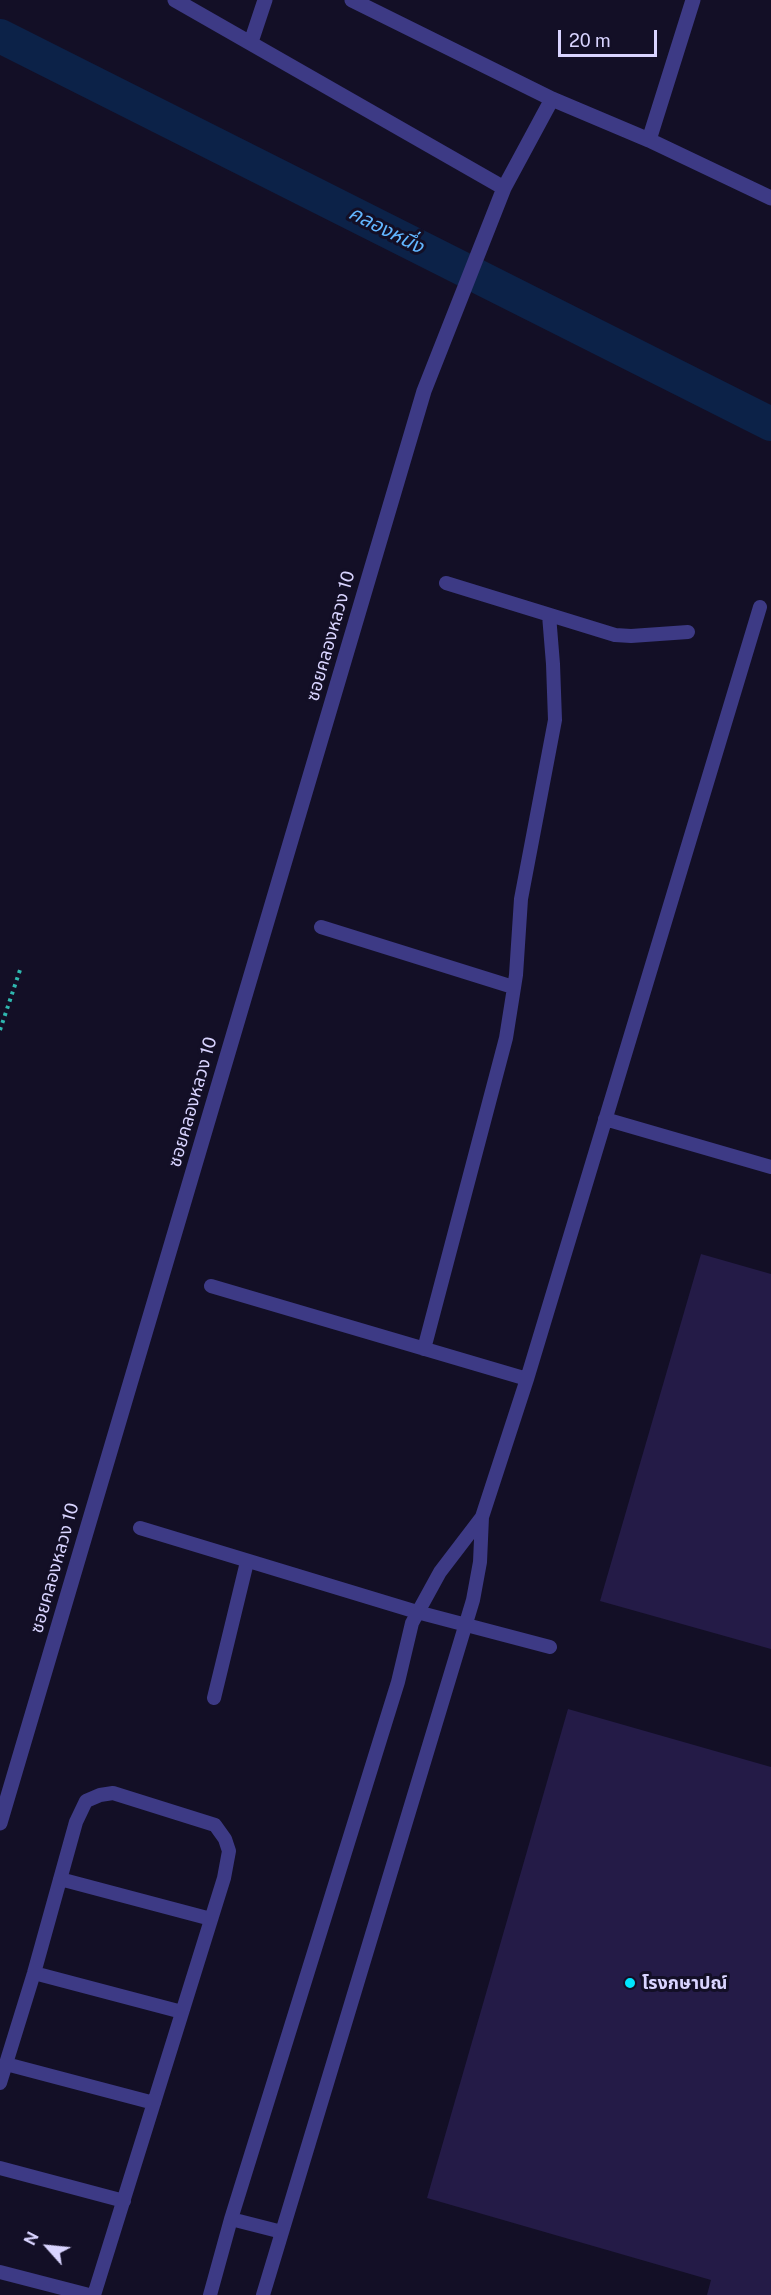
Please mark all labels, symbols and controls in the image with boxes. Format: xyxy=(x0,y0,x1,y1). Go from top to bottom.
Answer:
scale bar xyxy=(561,18,660,56)
text: 20 m xyxy=(569,30,611,51)
water label: คลองหนึ่ง xyxy=(345,201,427,259)
street label: ซอยคลองหลวง 10 xyxy=(302,568,360,704)
street label: ซอยคลองหลวง 10 xyxy=(164,1034,222,1170)
street label: ซอยคลองหลวง 10 xyxy=(26,1500,84,1636)
place label: โรงกษาปณ์ xyxy=(642,1972,727,1994)
marker: โรงกษาปณ์ xyxy=(623,1976,637,1990)
north arrow xyxy=(18,2217,78,2277)
text: N xyxy=(20,2229,43,2248)

